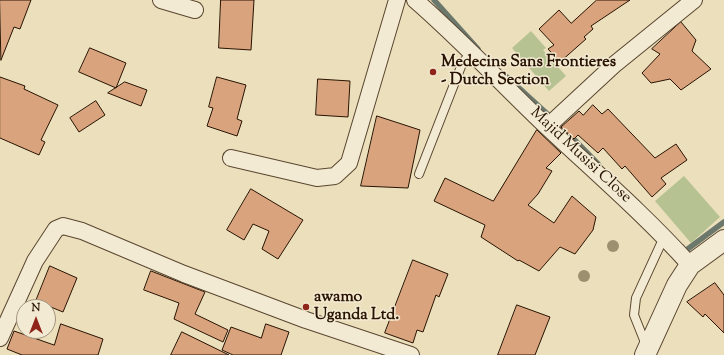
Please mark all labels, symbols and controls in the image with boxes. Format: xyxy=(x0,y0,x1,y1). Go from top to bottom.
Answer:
place label: Medecins Sans Frontieres - Dutch Section xyxy=(441,53,616,91)
marker: Medecins Sans Frontieres - Dutch Section xyxy=(428,67,438,77)
street label: Majid Musisi Close xyxy=(525,104,635,208)
place label: awamo Uganda Ltd. xyxy=(314,288,399,326)
north arrow xyxy=(16,299,56,339)
text: N xyxy=(32,300,40,316)
marker: awamo Uganda Ltd. xyxy=(301,302,311,312)

